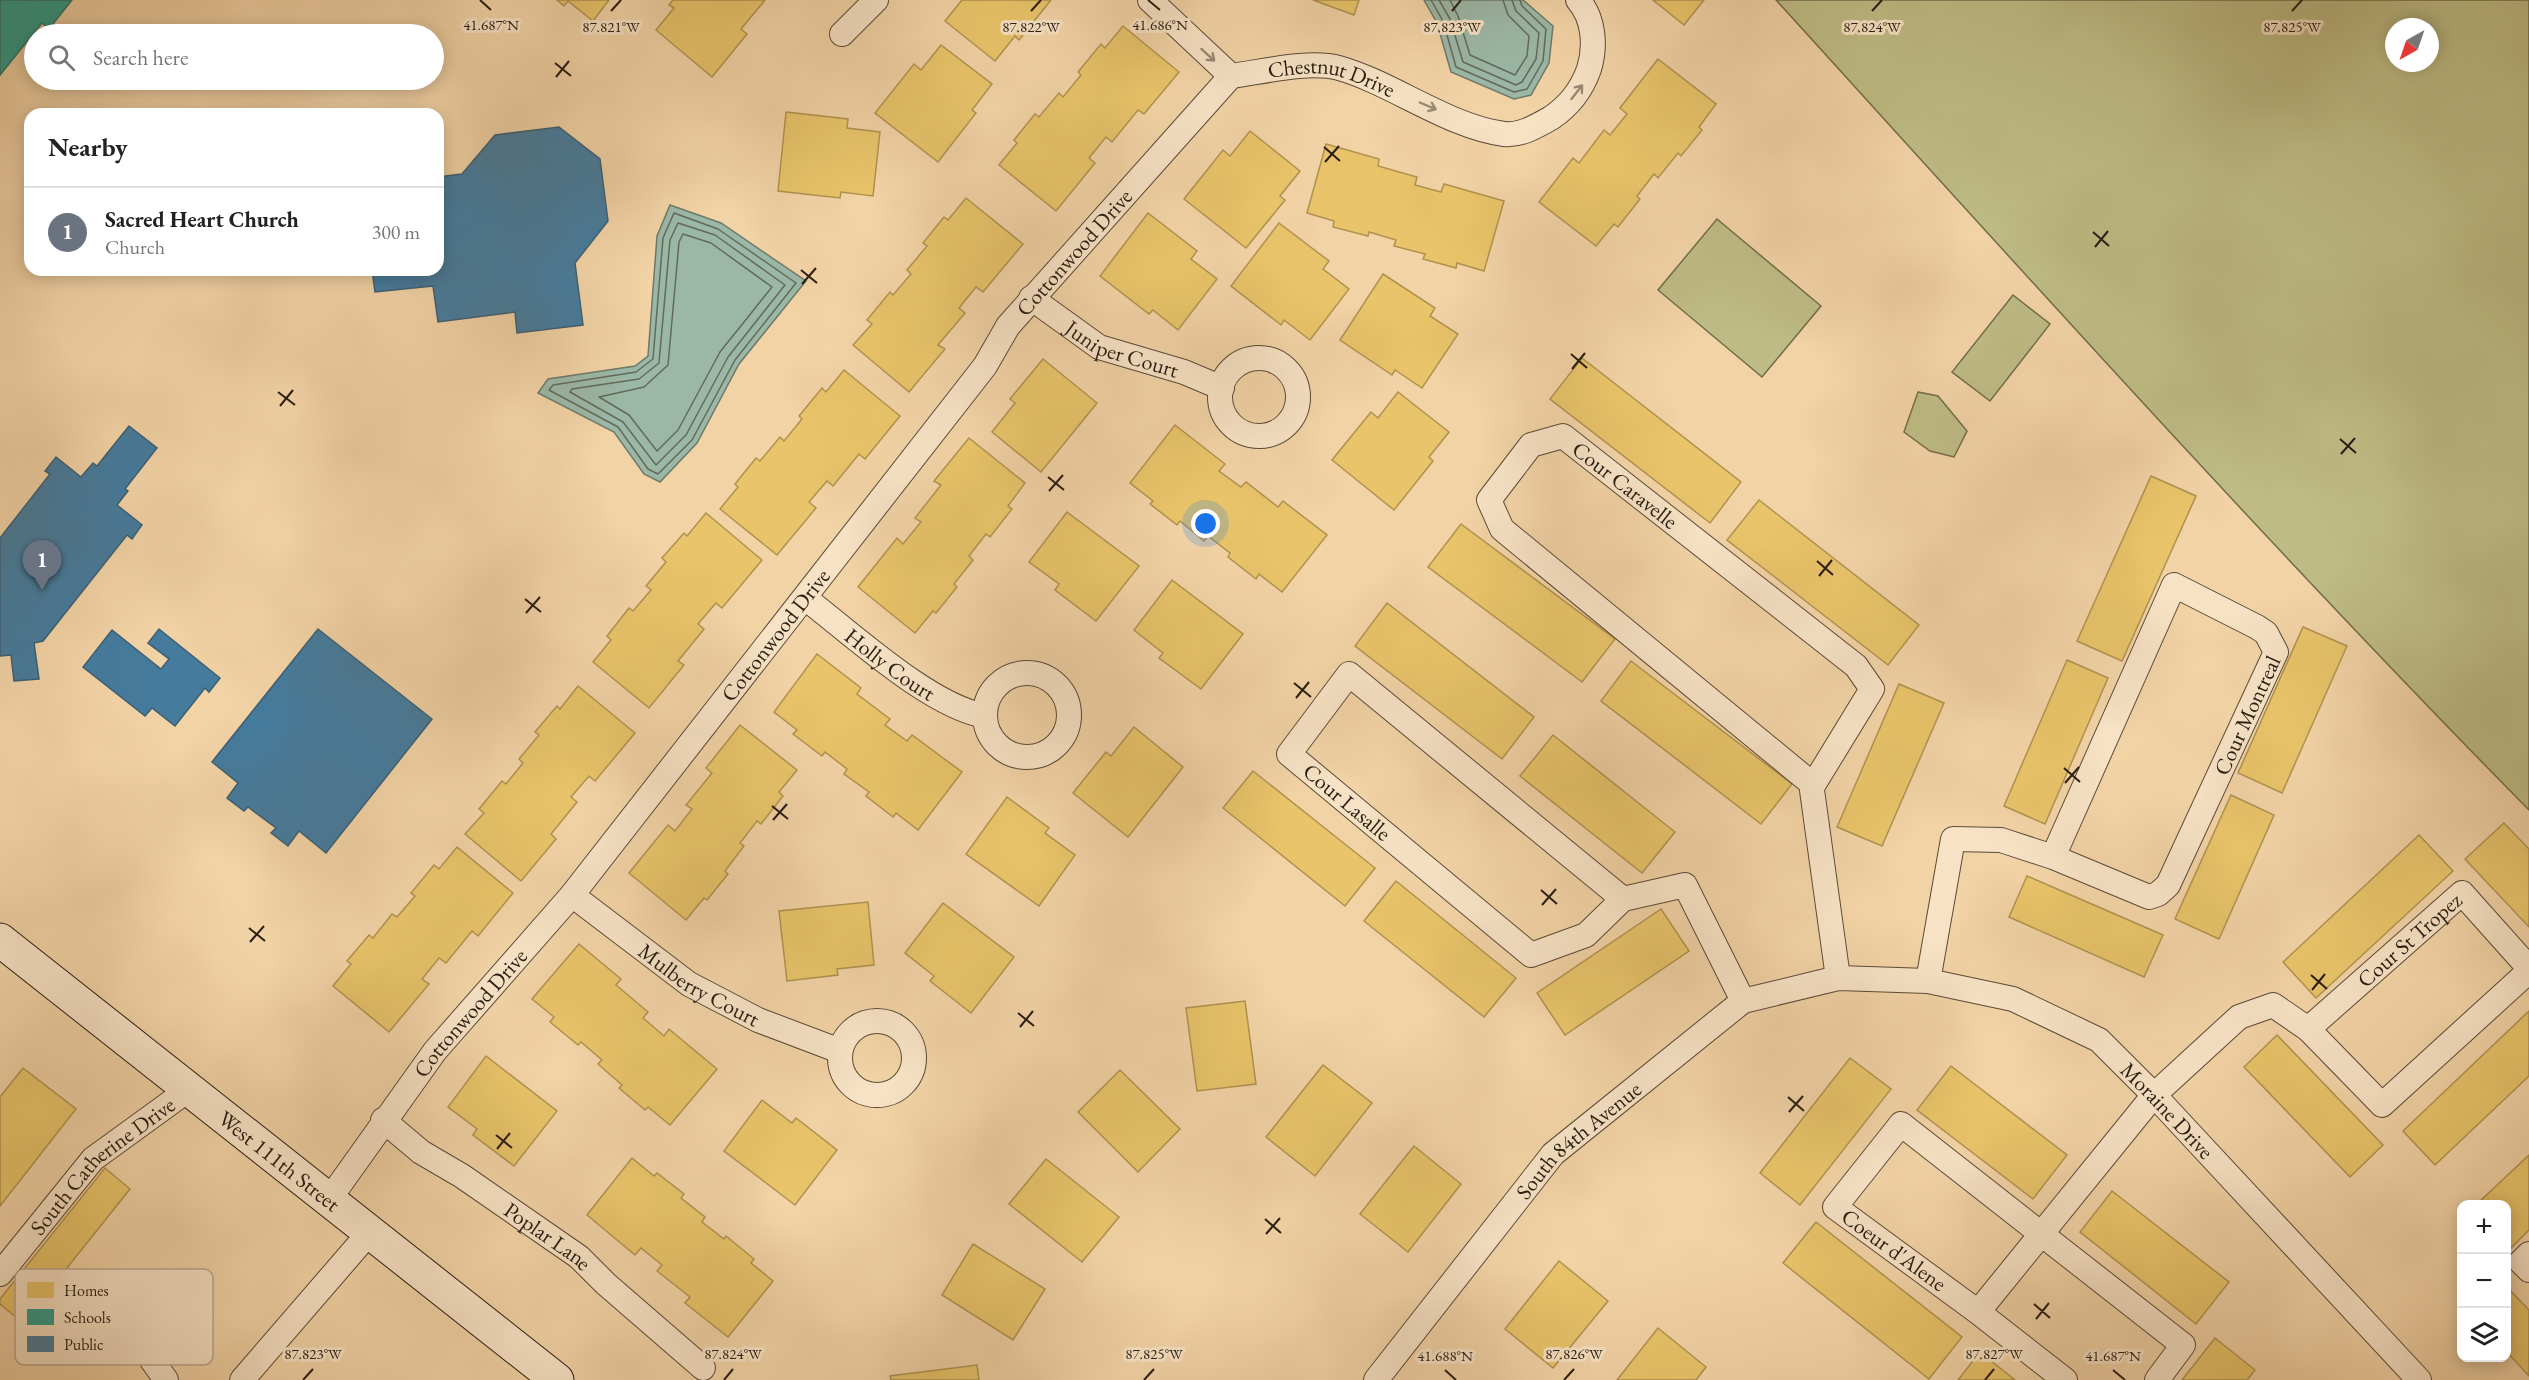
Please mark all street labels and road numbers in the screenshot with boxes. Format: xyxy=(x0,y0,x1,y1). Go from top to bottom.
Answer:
street label: Chestnut Drive xyxy=(1266,51,1401,104)
street label: Cottonwood Drive xyxy=(1009,182,1139,322)
street label: Juniper Court xyxy=(1058,312,1182,384)
street label: Cour Caravelle xyxy=(1566,435,1684,536)
street label: Cottonwood Drive xyxy=(714,562,836,707)
street label: Holly Court xyxy=(839,621,941,707)
street label: Cour Montreal xyxy=(2206,651,2287,780)
street label: Cour Lasalle xyxy=(1297,757,1397,848)
street label: Cour St Tropez xyxy=(2351,885,2468,994)
street label: Mulberry Court xyxy=(633,936,765,1033)
street label: Cottonwood Drive xyxy=(406,942,534,1083)
street label: Moraine Drive xyxy=(2114,1055,2221,1165)
street label: South 84th Avenue xyxy=(1509,1074,1647,1205)
street label: South Catherine Drive xyxy=(23,1090,181,1241)
street label: West 111th Street xyxy=(212,1104,346,1218)
street label: Poplar Lane xyxy=(499,1195,599,1277)
street label: Coeur d'Alene xyxy=(1836,1202,1953,1298)

